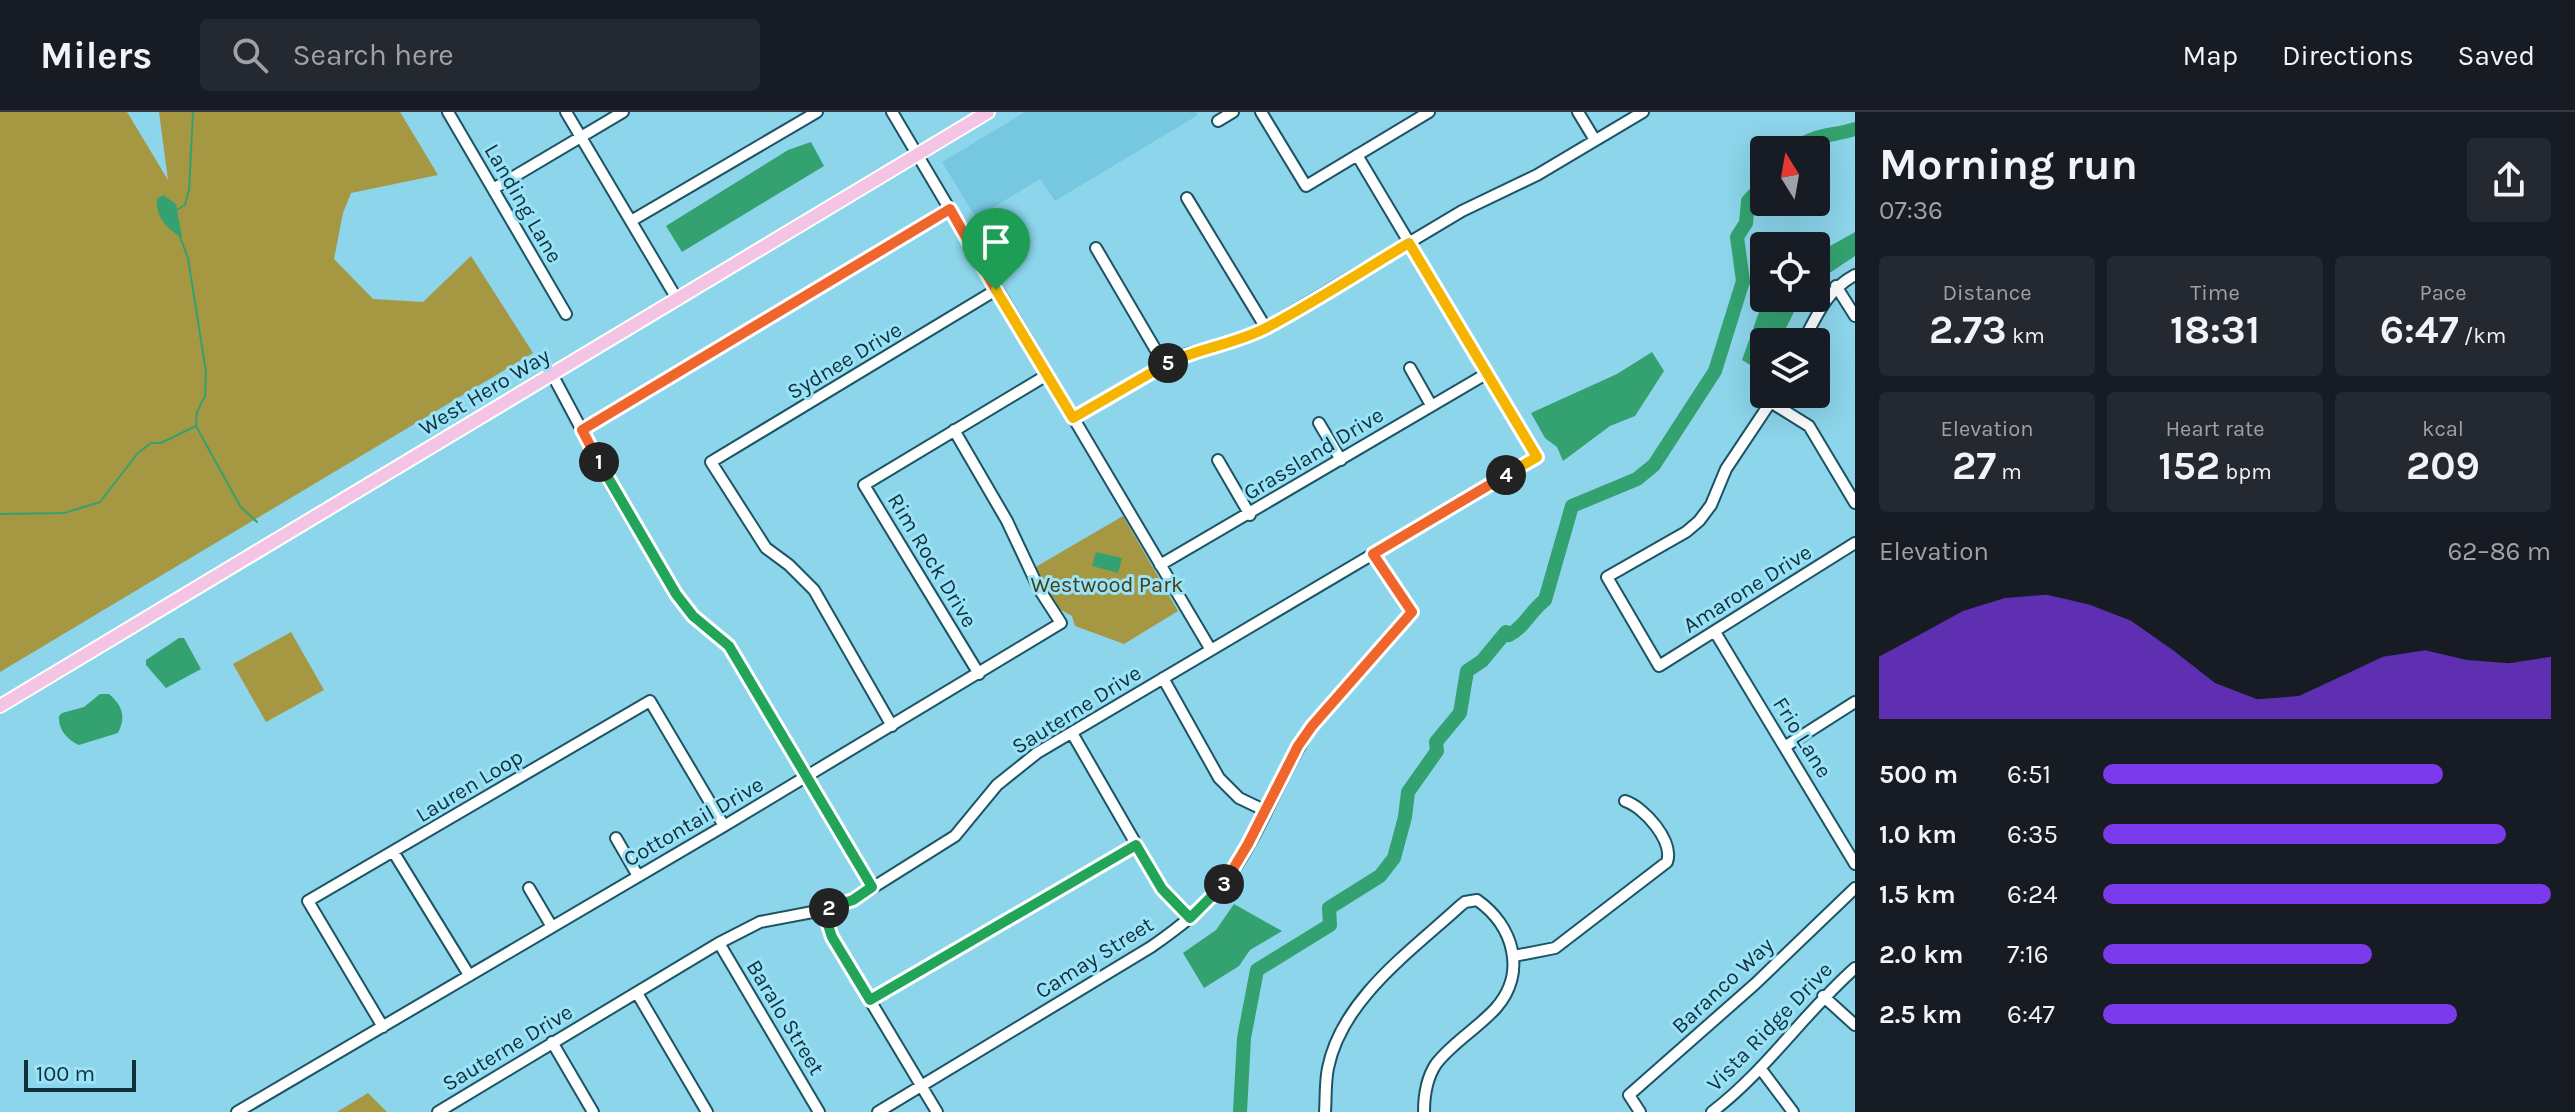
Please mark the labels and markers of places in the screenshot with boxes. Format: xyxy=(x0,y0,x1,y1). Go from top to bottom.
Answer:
pin xyxy=(962,208,1030,290)
pin: 5 xyxy=(1148,343,1188,383)
pin: 1 xyxy=(579,442,619,482)
pin: 4 xyxy=(1486,455,1526,495)
pin: 3 xyxy=(1204,864,1244,904)
pin: 2 xyxy=(809,888,849,928)

